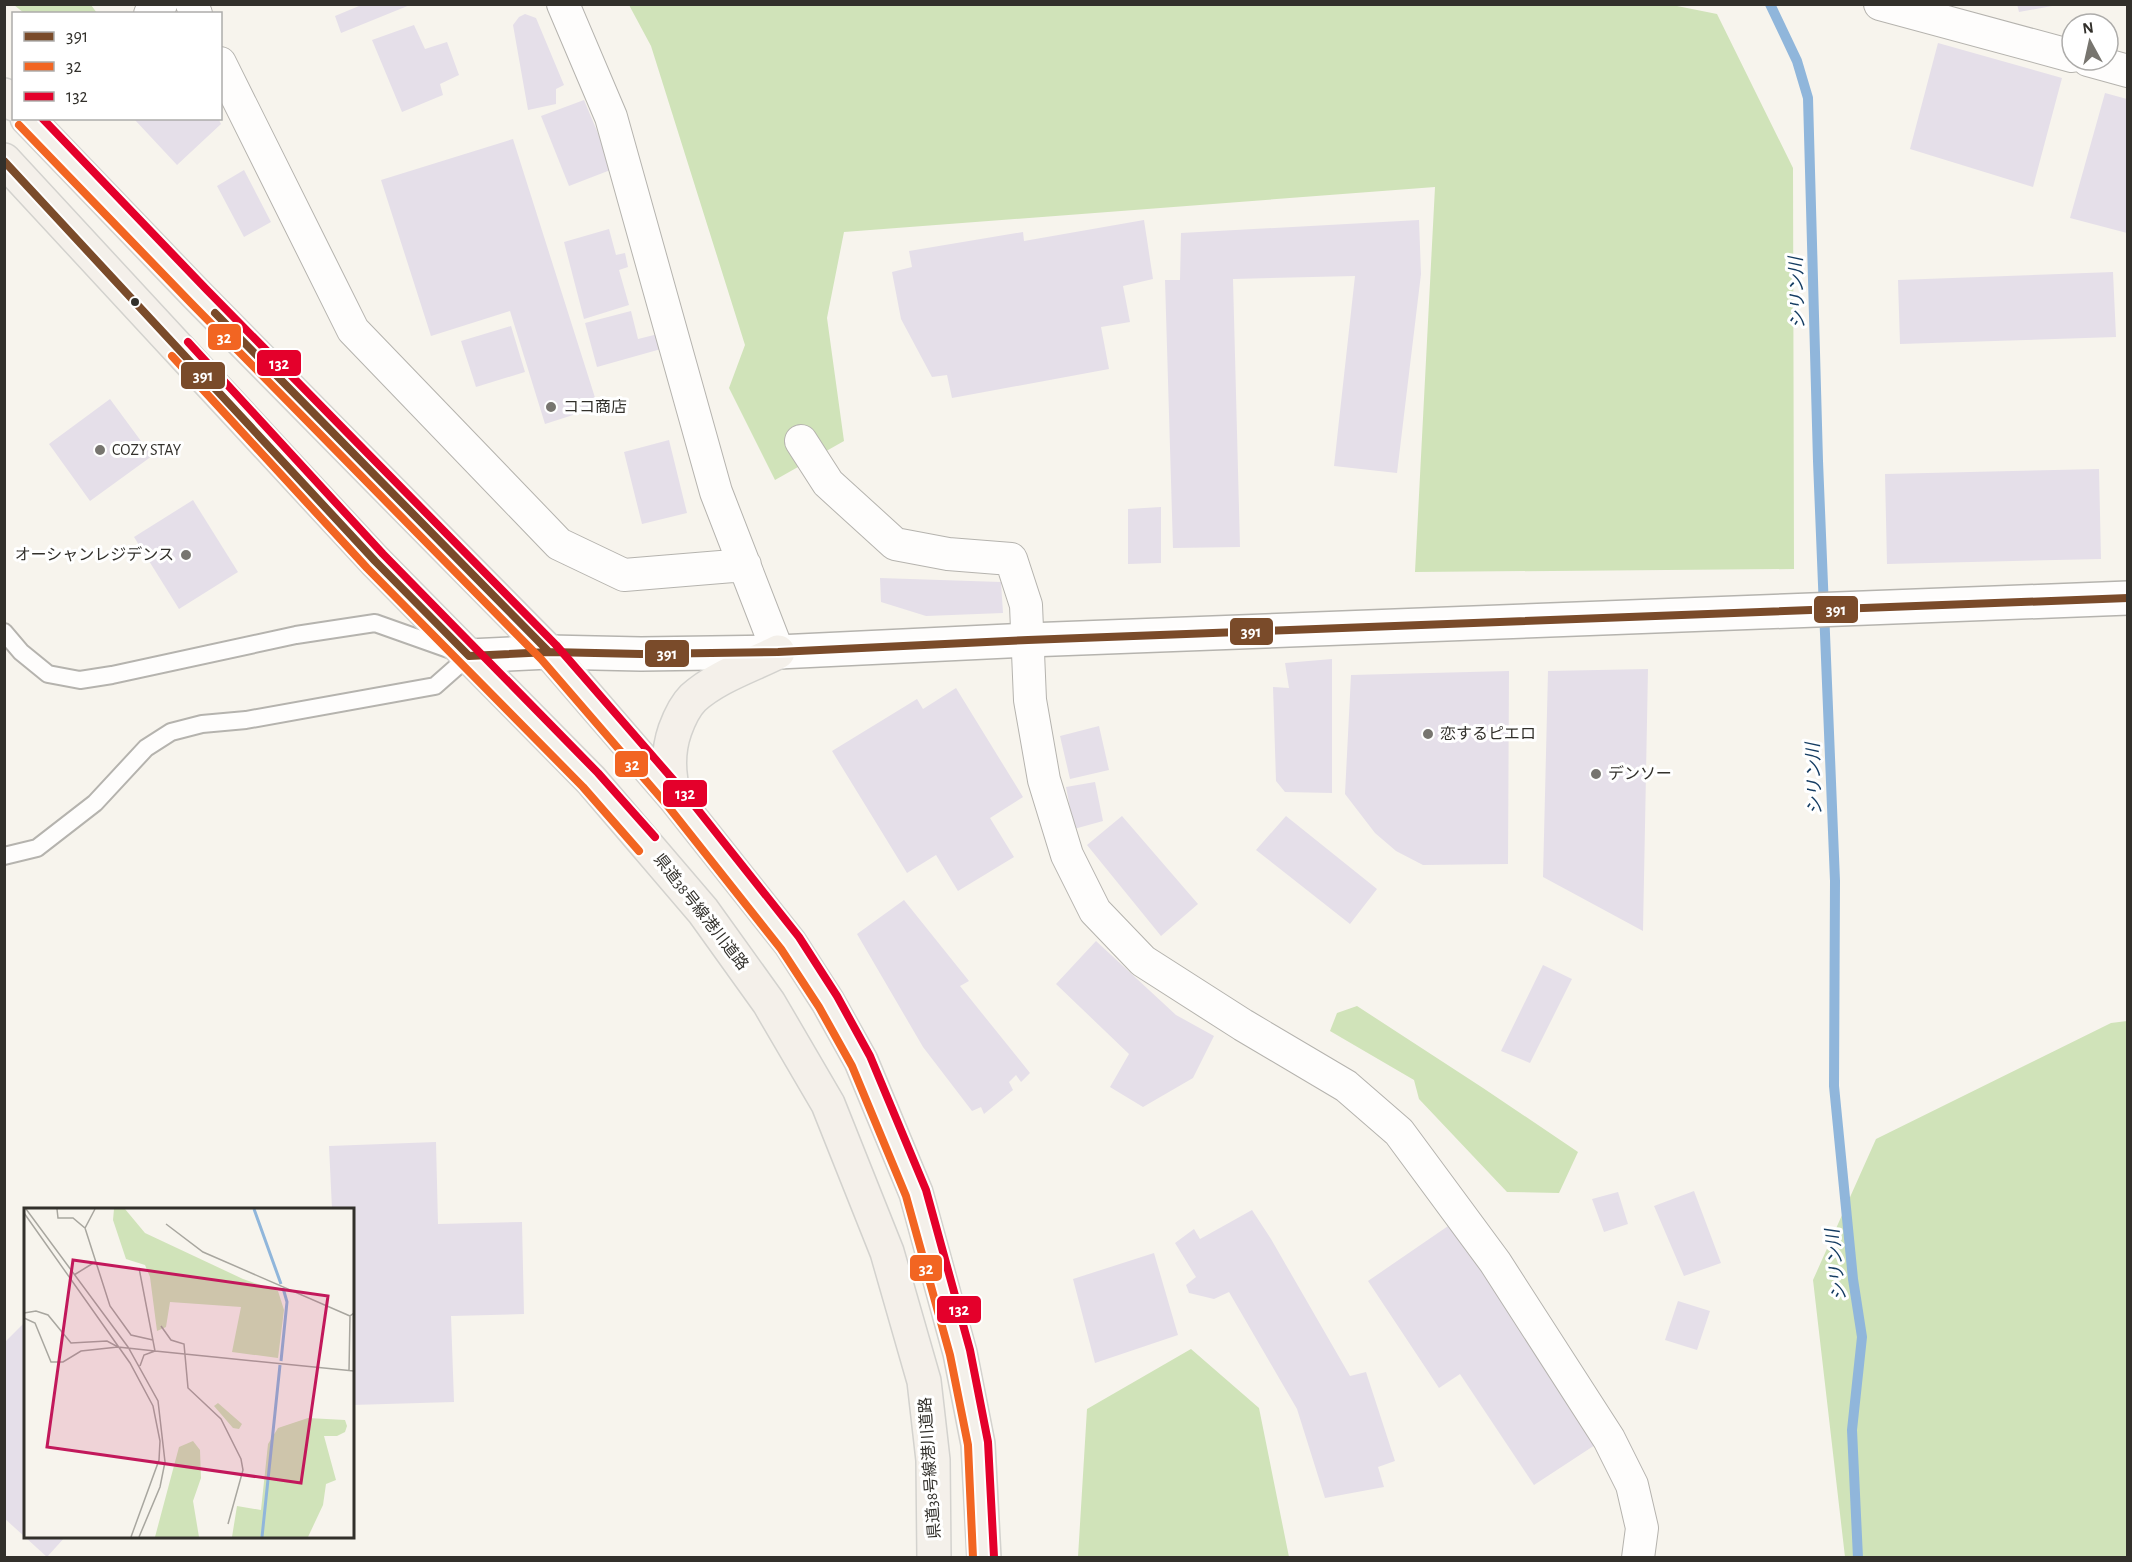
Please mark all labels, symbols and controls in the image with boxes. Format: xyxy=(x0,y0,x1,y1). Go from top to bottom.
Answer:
legend xyxy=(12,12,222,120)
north arrow xyxy=(2060,12,2120,72)
text: N xyxy=(2081,19,2095,37)
text: 391 xyxy=(66,28,88,46)
text: 32 xyxy=(66,58,82,76)
text: 132 xyxy=(66,88,88,106)
water label: シリン川 xyxy=(1787,255,1808,329)
unlabelled marker xyxy=(129,296,141,308)
line badge: 32 xyxy=(207,323,242,351)
text: 32 xyxy=(217,330,232,346)
line badge: 132 xyxy=(256,349,302,377)
text: 132 xyxy=(269,356,290,372)
line badge: 391 xyxy=(180,361,226,390)
text: 391 xyxy=(193,368,213,384)
place label: ココ商店 xyxy=(563,399,627,415)
marker: ココ商店 xyxy=(544,400,558,414)
place label: COZY STAY xyxy=(112,442,182,458)
marker: COZY STAY xyxy=(93,443,107,457)
place label: オーシャンレジデンス xyxy=(15,546,174,563)
marker: オーシャンレジデンス xyxy=(179,548,193,562)
line badge: 391 xyxy=(1813,595,1859,624)
text: 391 xyxy=(1826,602,1846,618)
line badge: 391 xyxy=(1229,617,1274,646)
text: 391 xyxy=(1241,624,1261,640)
line badge: 391 xyxy=(644,639,690,668)
text: 391 xyxy=(657,646,677,662)
place label: 恋するピエロ xyxy=(1440,725,1536,742)
marker: 恋するピエロ xyxy=(1421,727,1435,741)
water label: シリン川 xyxy=(1804,741,1825,815)
line badge: 32 xyxy=(614,750,649,778)
text: 32 xyxy=(625,757,640,773)
place label: デンソー xyxy=(1608,765,1672,782)
marker: デンソー xyxy=(1589,767,1603,781)
line badge: 132 xyxy=(662,779,708,808)
text: 132 xyxy=(675,786,696,802)
street label: 県道38号線港川道路 xyxy=(651,850,752,973)
inset map xyxy=(24,1208,354,1538)
water label: シリン川 xyxy=(1823,1226,1850,1302)
line badge: 32 xyxy=(909,1254,943,1282)
text: 32 xyxy=(919,1261,934,1277)
line badge: 132 xyxy=(936,1295,982,1324)
text: 132 xyxy=(949,1302,970,1318)
street label: 県道38号線港川道路 xyxy=(916,1397,943,1540)

